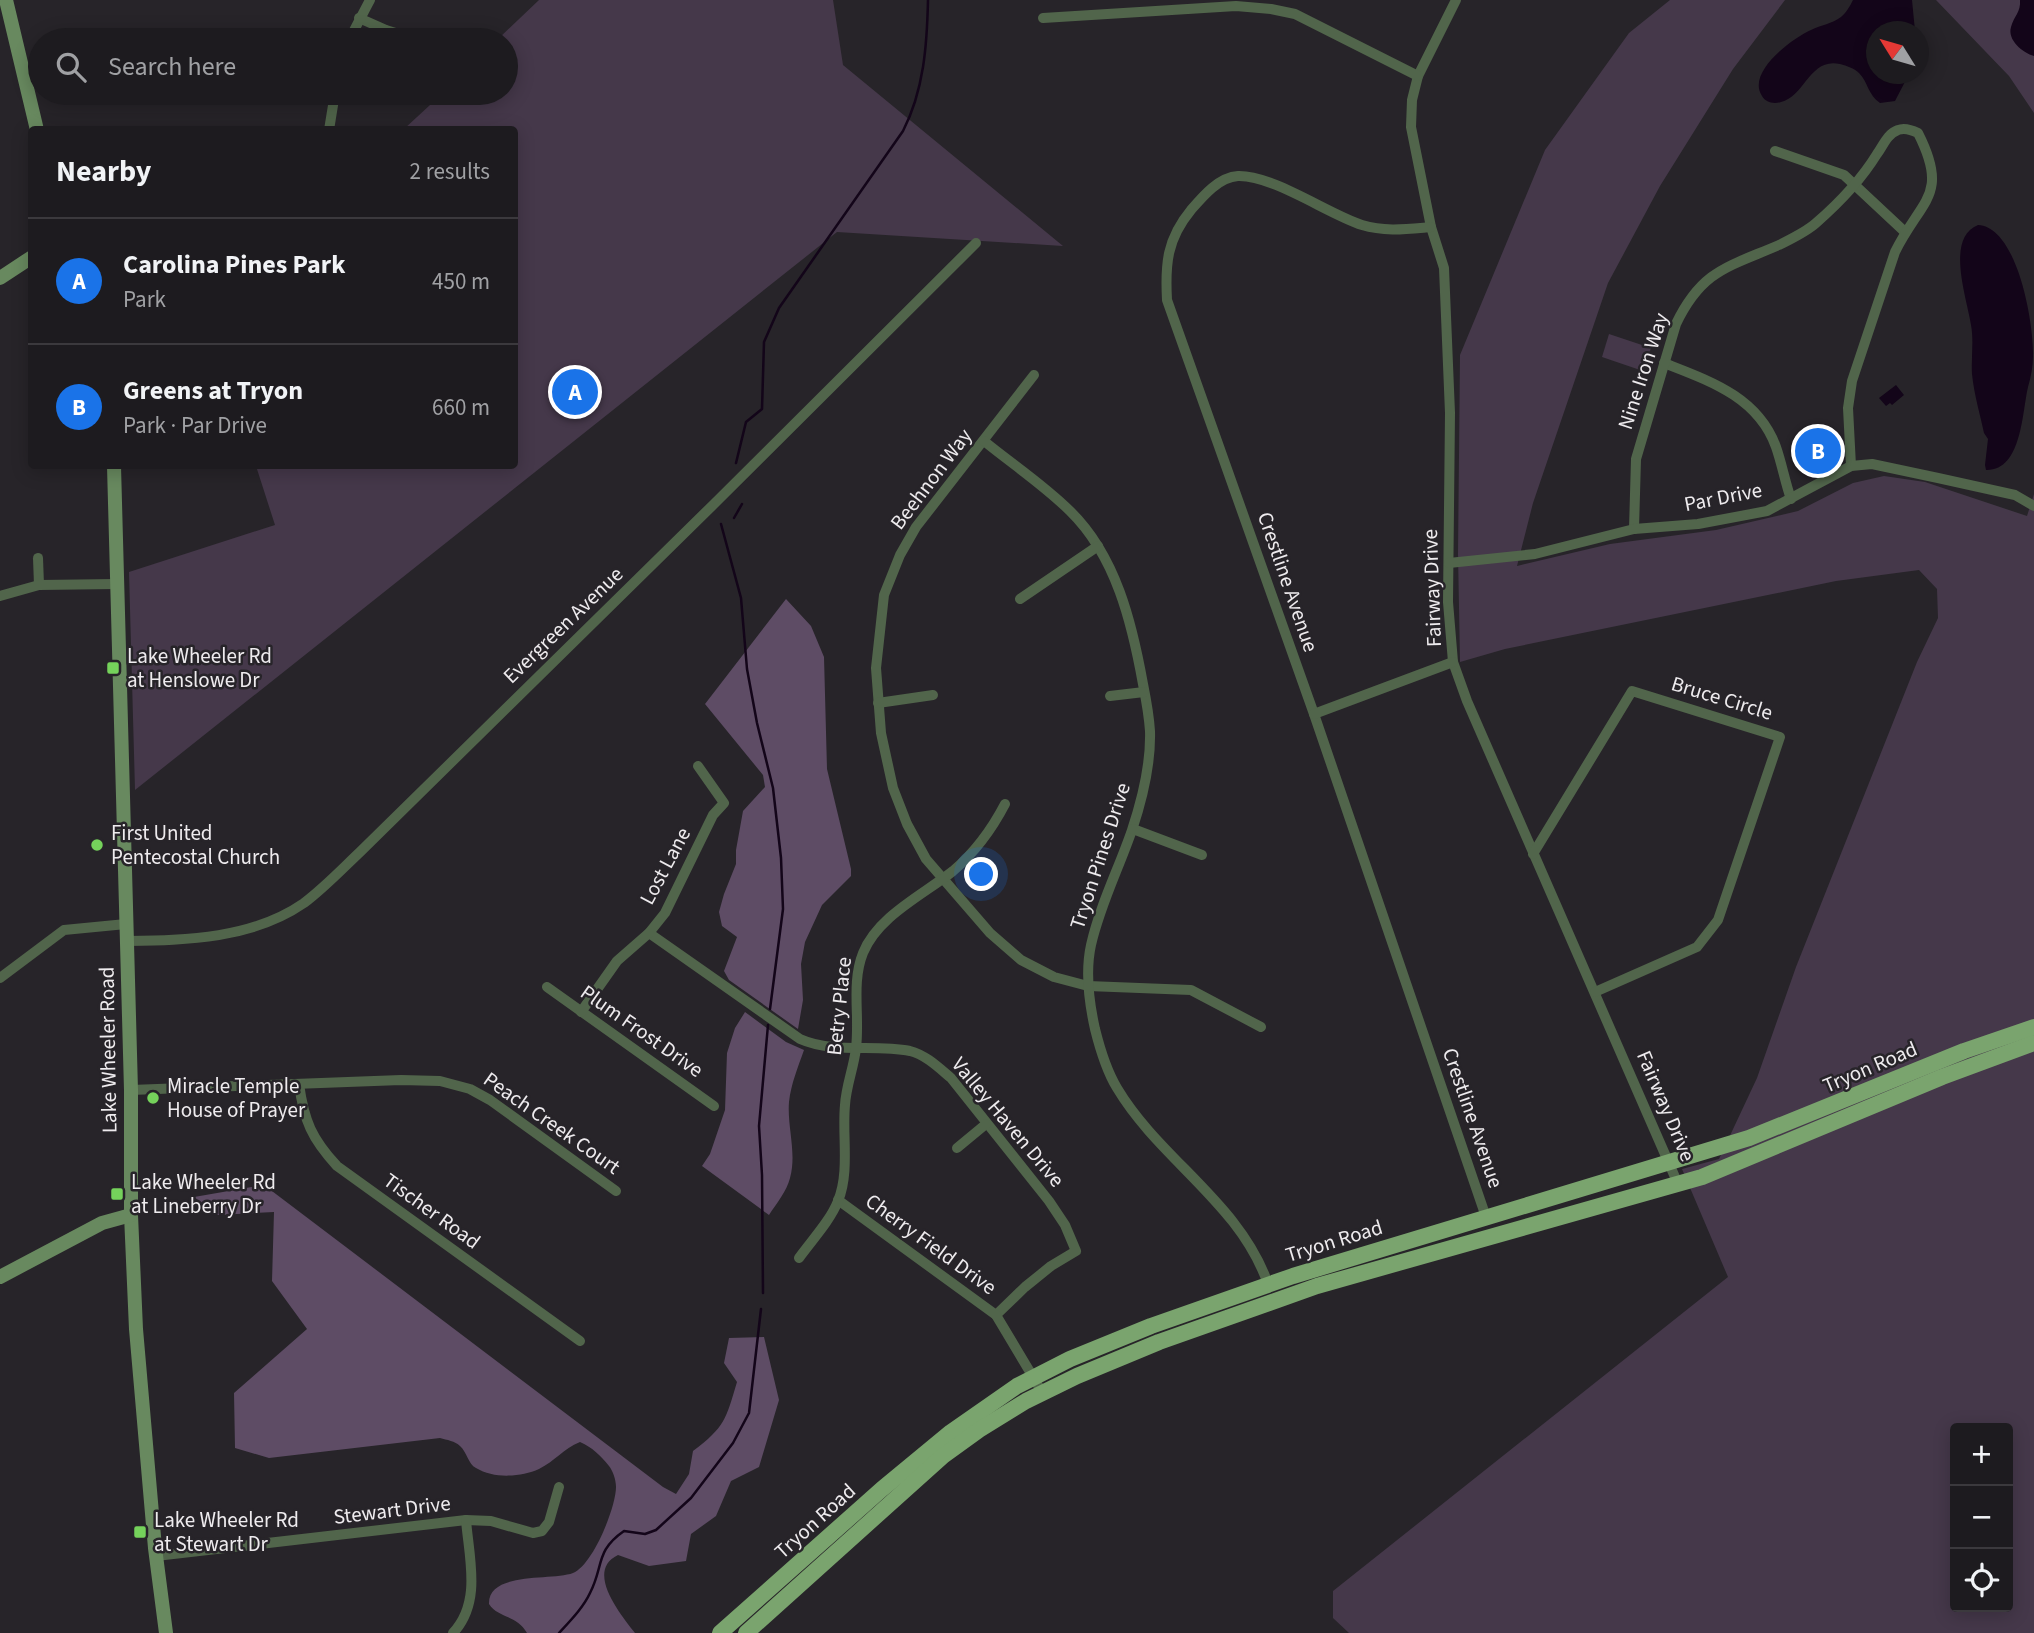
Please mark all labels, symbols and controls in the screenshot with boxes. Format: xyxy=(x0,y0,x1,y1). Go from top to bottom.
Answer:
north arrow xyxy=(1866,21,1929,84)
search box xyxy=(28,28,518,105)
icon: search xyxy=(52,48,90,86)
text: Search here xyxy=(108,48,236,85)
text: Nearby xyxy=(56,150,151,193)
text: 2 results xyxy=(410,155,490,188)
text: Carolina Pines Park xyxy=(123,246,345,283)
text: A xyxy=(72,265,86,298)
text: 450 m xyxy=(432,265,490,298)
text: Park xyxy=(123,283,166,316)
street label: Nine Iron Way xyxy=(1610,309,1676,433)
pin: A xyxy=(552,366,598,418)
text: Greens at Tryon xyxy=(123,372,303,409)
text: B xyxy=(72,391,86,424)
text: 660 m xyxy=(432,391,490,424)
text: Park · Par Drive xyxy=(123,409,267,442)
street label: Beehnon Way xyxy=(883,422,979,536)
pin: B xyxy=(1795,425,1841,477)
street label: Par Drive xyxy=(1682,475,1764,519)
street label: Crestline Avenue xyxy=(1250,508,1326,656)
street label: Fairway Drive xyxy=(1415,528,1449,648)
street label: Evergreen Avenue xyxy=(496,560,630,690)
place label: Lake Wheeler Rd at Henslowe Dr xyxy=(127,641,272,695)
marker: Lake Wheeler Rd at Henslowe Dr xyxy=(105,660,121,676)
street label: Bruce Circle xyxy=(1668,668,1776,728)
street label: Tryon Pines Drive xyxy=(1062,779,1138,933)
place label: First United Pentecostal Church xyxy=(111,818,280,872)
street label: Lost Lane xyxy=(632,822,698,910)
marker: First United Pentecostal Church xyxy=(89,837,105,853)
your location xyxy=(964,857,998,891)
street label: Betry Place xyxy=(819,955,859,1057)
street label: Lake Wheeler Road xyxy=(92,966,124,1134)
street label: Plum Frost Drive xyxy=(574,977,710,1085)
street label: Tryon Road xyxy=(1818,1034,1922,1100)
street label: Crestline Avenue xyxy=(1435,1044,1511,1192)
street label: Fairway Drive xyxy=(1629,1046,1703,1166)
street label: Valley Haven Drive xyxy=(945,1050,1071,1194)
street label: Peach Creek Court xyxy=(477,1065,627,1181)
place label: Miracle Temple House of Prayer xyxy=(167,1071,306,1125)
marker: Miracle Temple House of Prayer xyxy=(145,1090,161,1106)
street label: Tischer Road xyxy=(377,1166,487,1256)
place label: Lake Wheeler Rd at Lineberry Dr xyxy=(131,1167,276,1221)
marker: Lake Wheeler Rd at Lineberry Dr xyxy=(109,1186,125,1202)
street label: Cherry Field Drive xyxy=(859,1186,1003,1302)
street label: Tryon Road xyxy=(1282,1212,1386,1270)
map controls xyxy=(1950,1423,2013,1612)
button: + xyxy=(1950,1423,2013,1486)
street label: Tryon Road xyxy=(768,1476,862,1566)
button: − xyxy=(1950,1486,2013,1549)
street label: Stewart Drive xyxy=(332,1488,452,1532)
place label: Lake Wheeler Rd at Stewart Dr xyxy=(154,1505,299,1559)
marker: Lake Wheeler Rd at Stewart Dr xyxy=(132,1524,148,1540)
button: locate xyxy=(1950,1549,2013,1612)

